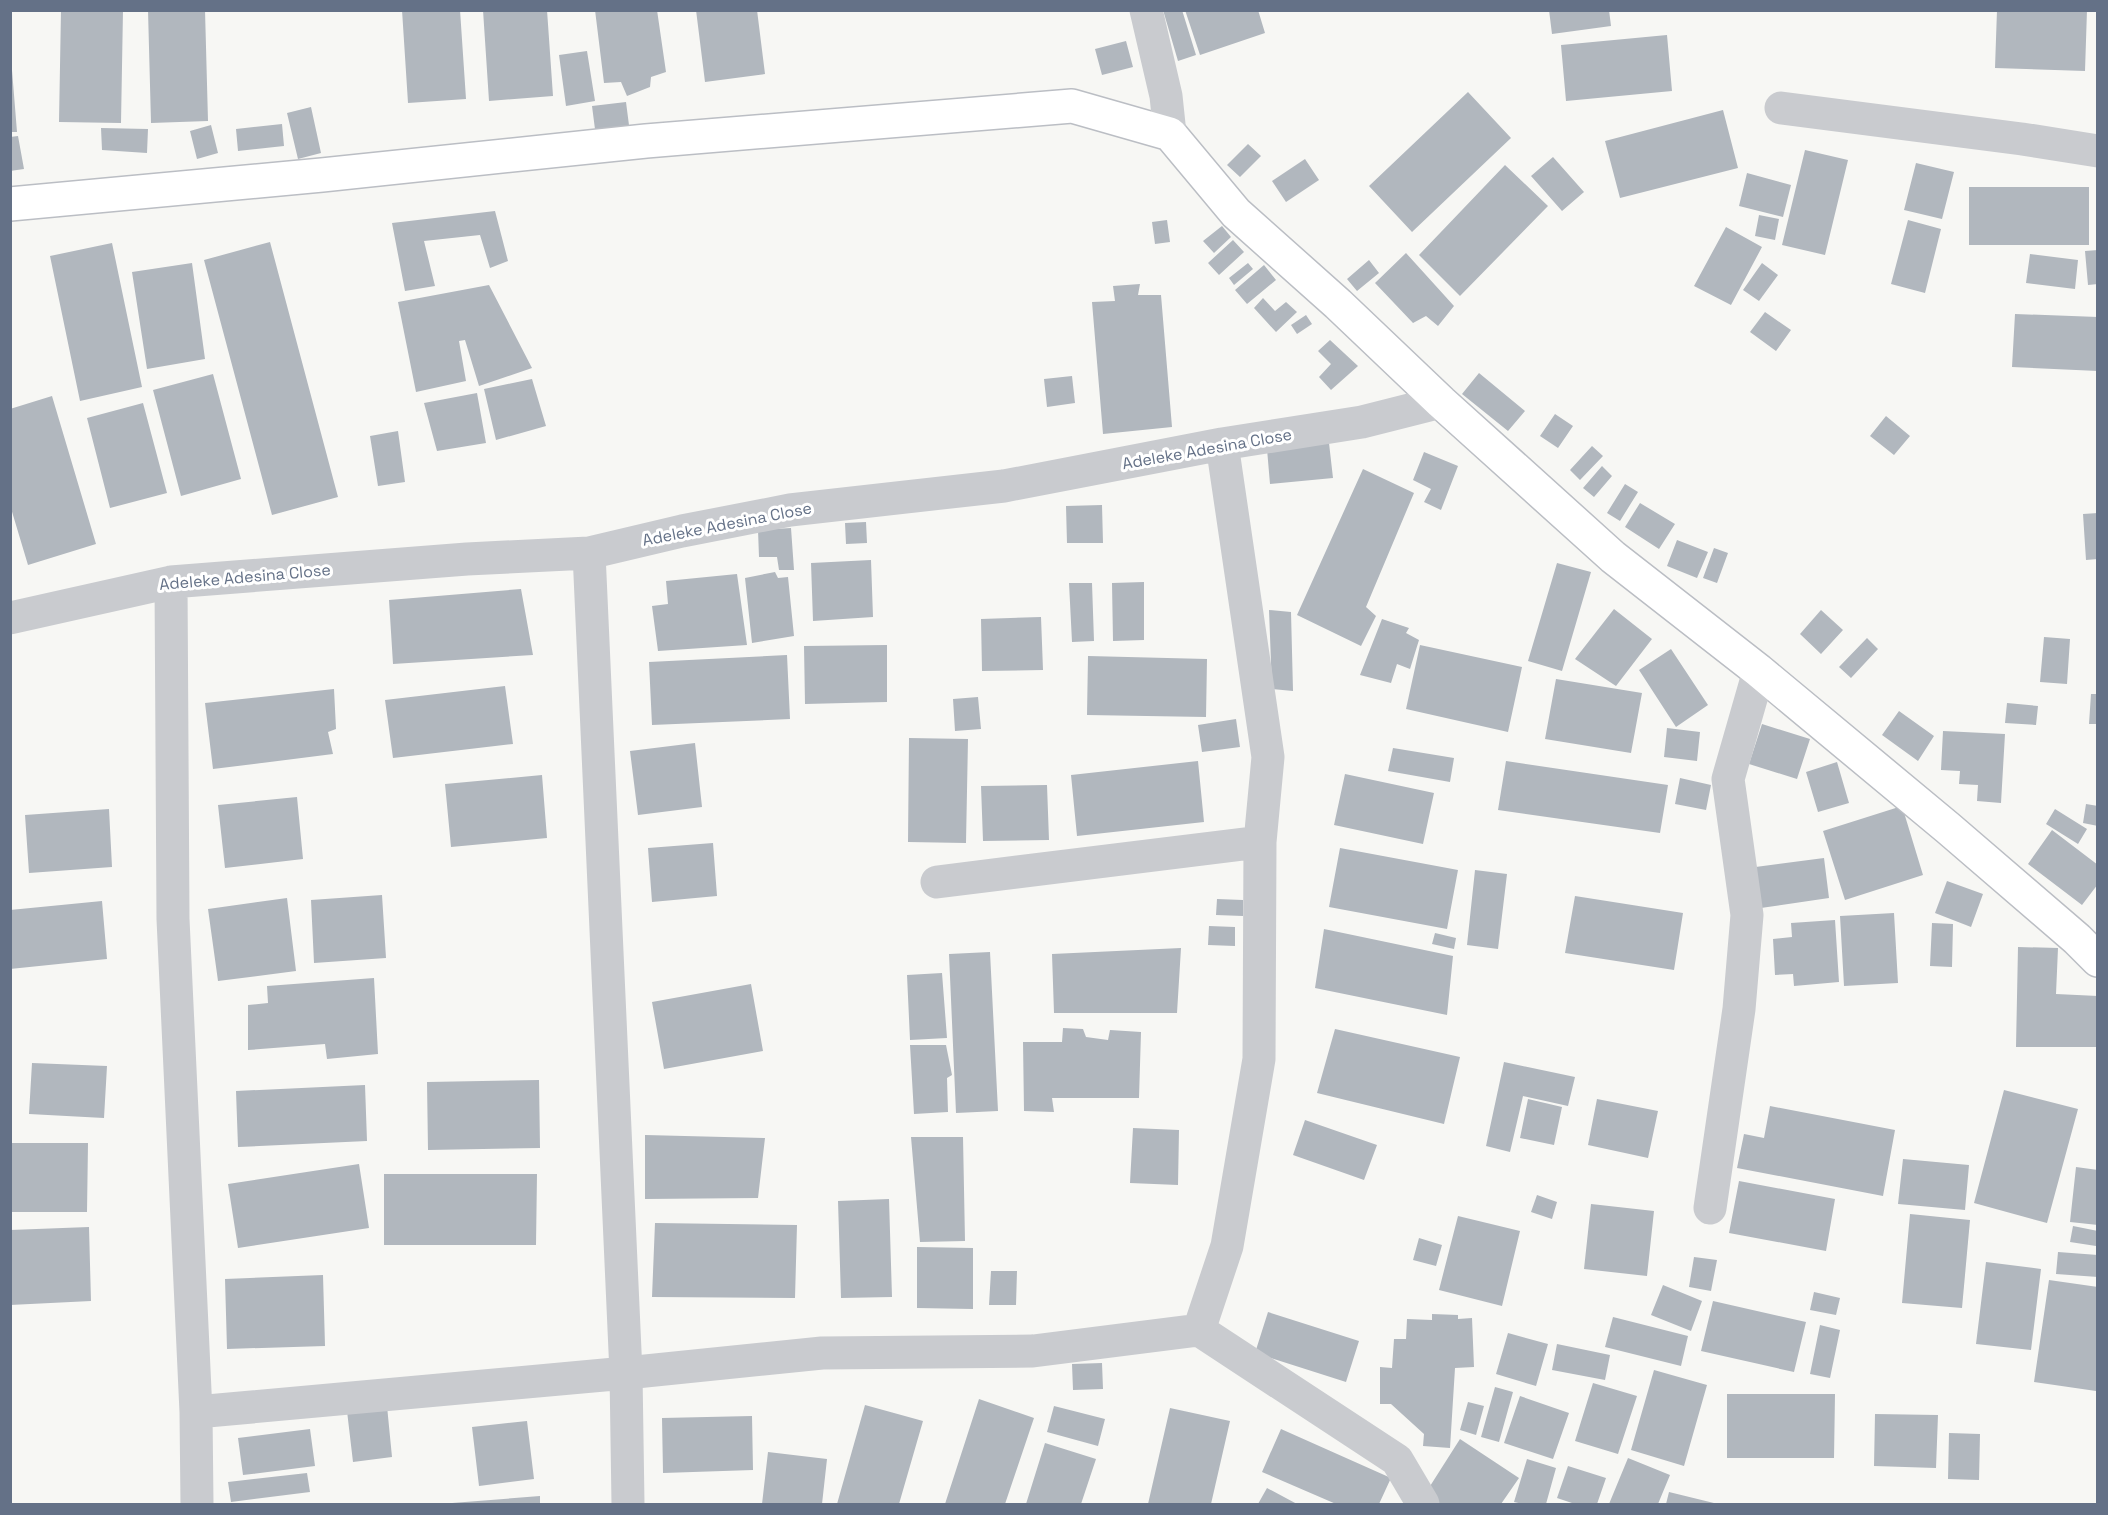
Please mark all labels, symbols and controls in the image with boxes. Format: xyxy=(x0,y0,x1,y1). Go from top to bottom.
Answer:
street label: Adeleke Adesina Close xyxy=(1120,424,1294,474)
street label: Adeleke Adesina Close xyxy=(641,497,813,551)
street label: Adeleke Adesina Close xyxy=(158,559,332,595)

